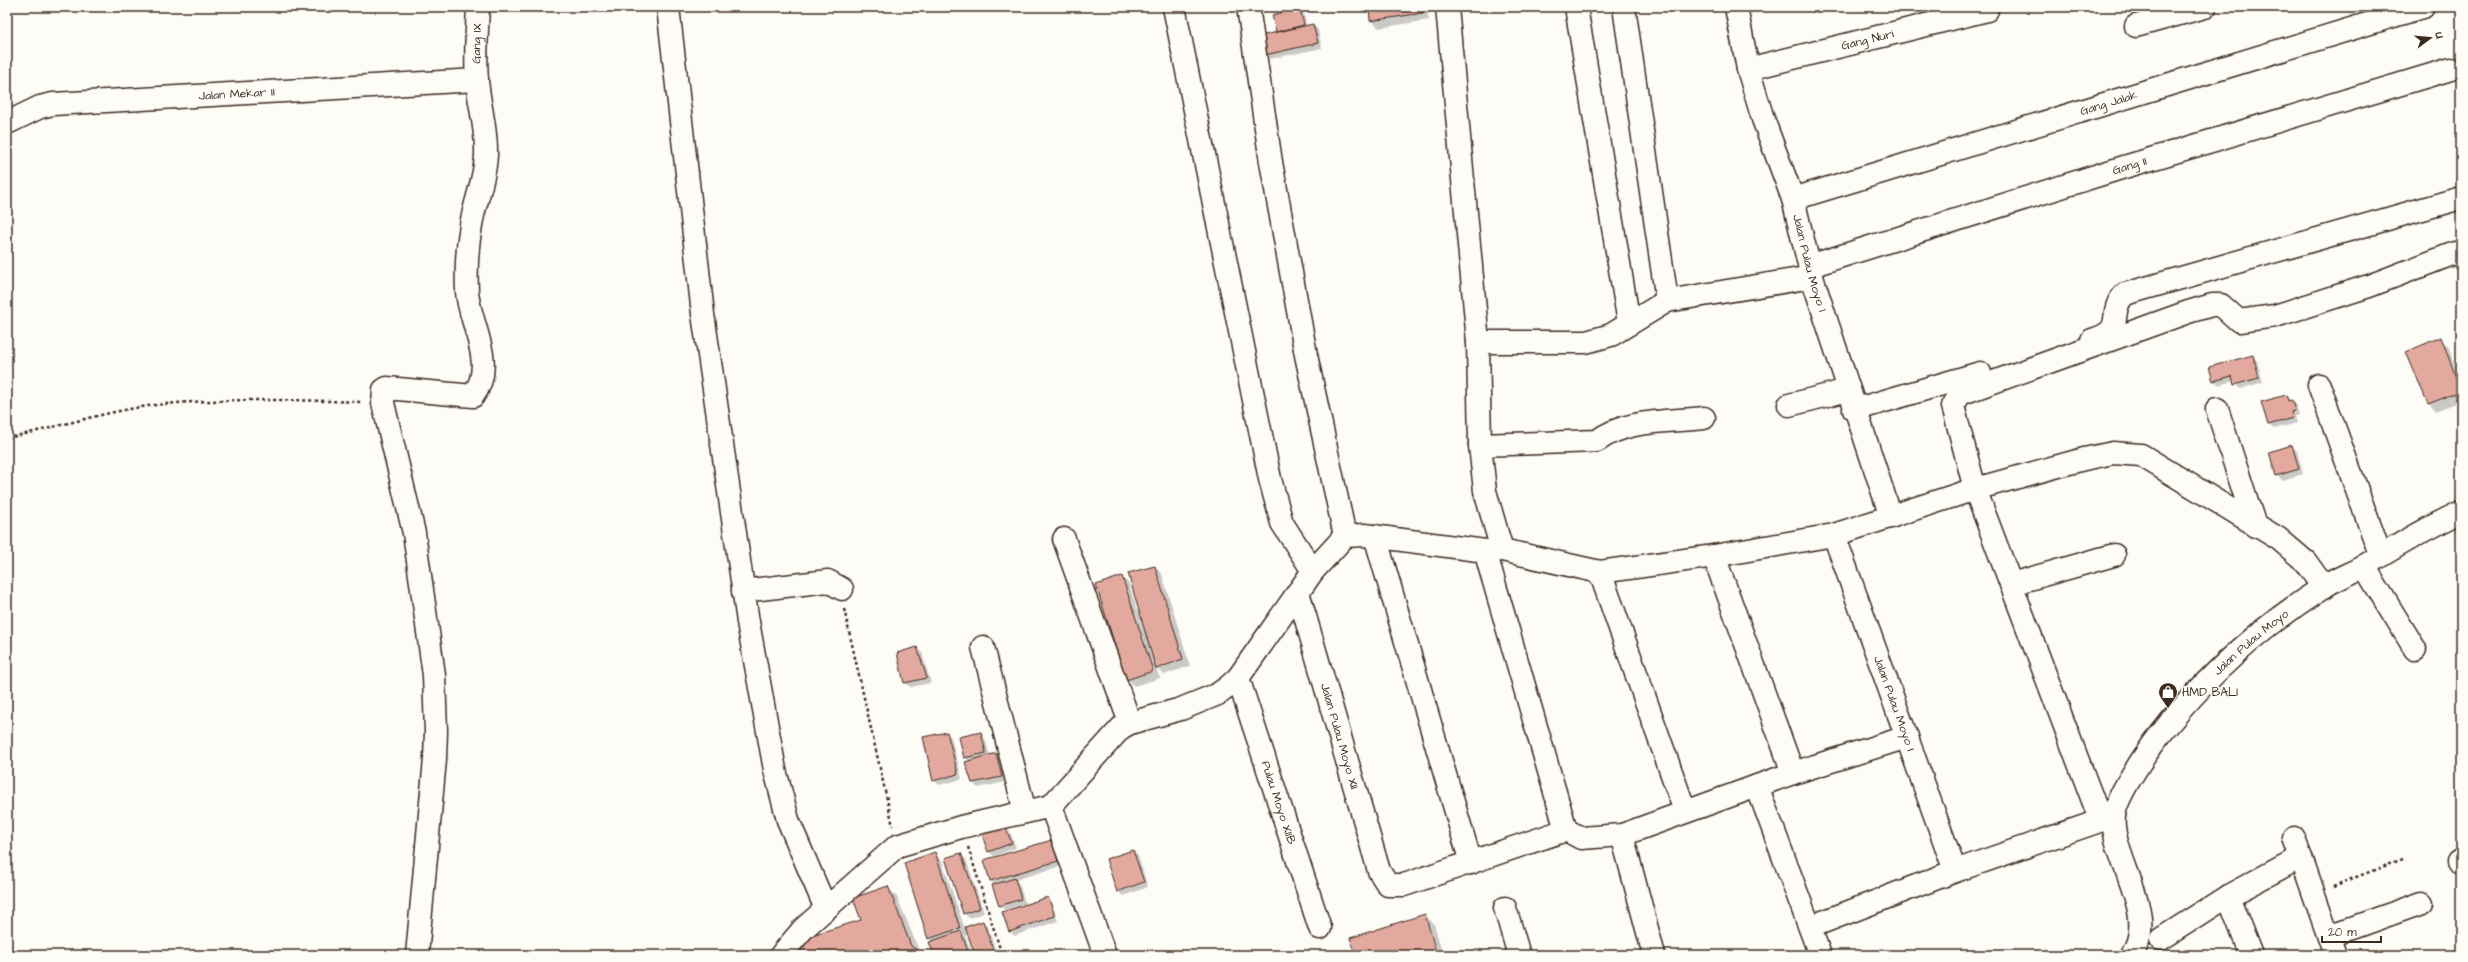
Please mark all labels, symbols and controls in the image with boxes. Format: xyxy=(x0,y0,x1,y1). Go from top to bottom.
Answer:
north arrow xyxy=(2410,18,2450,58)
street label: Gang IX xyxy=(468,23,486,64)
street label: Gang Nuri xyxy=(1839,25,1896,54)
text: U xyxy=(2431,29,2447,40)
street label: Jalan Mekar II xyxy=(198,83,275,104)
street label: Gang Jalak xyxy=(2078,86,2140,120)
street label: Gang II xyxy=(2110,152,2149,179)
street label: Jalan Pulau Moyo I xyxy=(1789,212,1831,314)
street label: Jalan Pulau Moyo xyxy=(2209,605,2292,679)
street label: Jalan Pulau Moyo I xyxy=(1870,653,1920,754)
street label: Jalan Pulau Moyo XII xyxy=(1316,681,1363,791)
shop icon: HMD BALI xyxy=(2157,681,2179,709)
place label: HMD BALI xyxy=(2182,684,2238,701)
street label: Pulau Moyo XIIB xyxy=(1257,759,1301,847)
scale bar xyxy=(2322,918,2381,944)
text: 20 m xyxy=(2328,924,2357,941)

